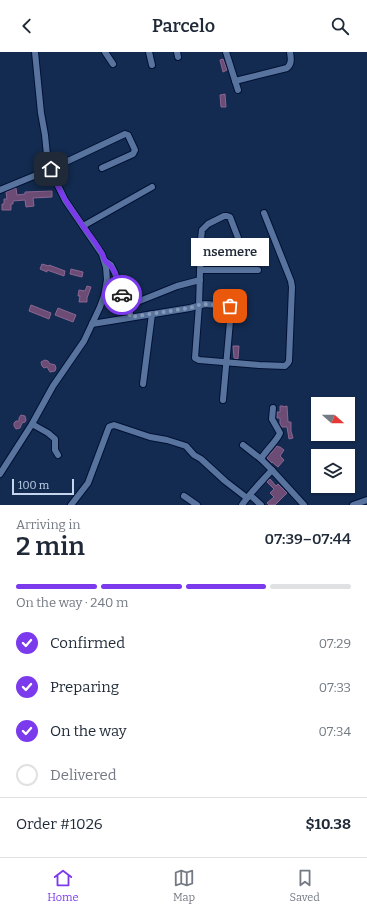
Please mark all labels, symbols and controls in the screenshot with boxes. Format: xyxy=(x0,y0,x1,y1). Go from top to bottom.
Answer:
icon: back xyxy=(16,15,38,37)
text: Parcelo xyxy=(152,15,215,37)
icon: search xyxy=(329,15,351,37)
pin xyxy=(34,152,68,186)
icon: home xyxy=(40,158,62,180)
callout: nsemere xyxy=(191,238,269,266)
text: nsemere xyxy=(203,244,257,259)
courier xyxy=(102,275,142,315)
icon: car xyxy=(111,284,133,306)
pin xyxy=(213,289,247,323)
icon: bag xyxy=(219,295,241,317)
north arrow xyxy=(311,397,355,441)
map controls xyxy=(311,397,355,493)
button: layers xyxy=(311,449,355,493)
scale bar xyxy=(12,477,74,496)
text: 100 m xyxy=(18,479,49,492)
text: Arriving in xyxy=(16,517,81,532)
text: 07:39–07:44 xyxy=(265,530,351,548)
text: 2 min xyxy=(16,531,85,562)
text: On the way · 240 m xyxy=(16,595,128,610)
icon: check xyxy=(16,632,38,654)
text: Confirmed xyxy=(50,634,125,652)
text: 07:29 xyxy=(319,636,351,651)
icon: check xyxy=(16,676,38,698)
text: Preparing xyxy=(50,678,119,696)
text: 07:33 xyxy=(319,680,351,695)
icon: check xyxy=(16,720,38,742)
text: On the way xyxy=(50,722,127,740)
text: 07:34 xyxy=(318,724,351,739)
text: Delivered xyxy=(50,766,117,784)
text: Order #1026 xyxy=(16,815,103,833)
text: $10.38 xyxy=(305,815,351,833)
tab: Home xyxy=(47,867,79,904)
tab: Map xyxy=(173,867,195,904)
tab: Saved xyxy=(290,867,320,904)

